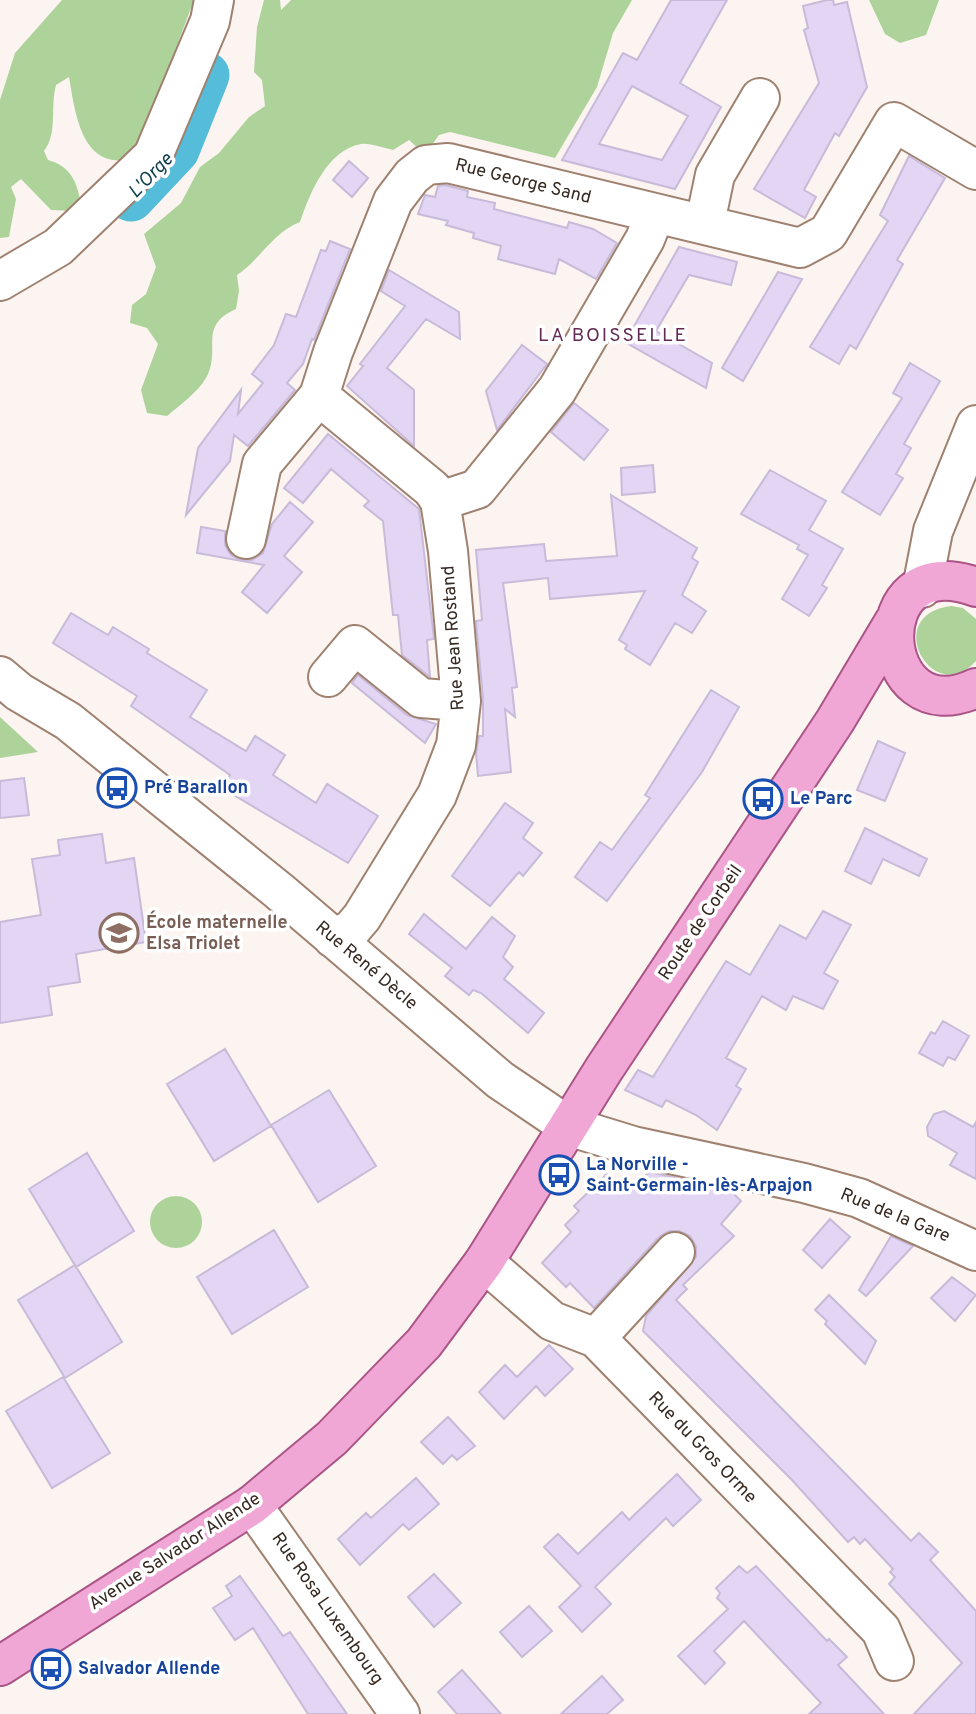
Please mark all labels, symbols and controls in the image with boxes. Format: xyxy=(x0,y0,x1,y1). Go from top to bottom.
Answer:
water label: L'Orge xyxy=(124,148,179,204)
street label: Rue George Sand xyxy=(453,154,593,210)
district label: LA BOISSELLE xyxy=(538,324,688,348)
street label: Rue Jean Rostand xyxy=(437,565,471,711)
bus stop icon: Pré Barallon xyxy=(96,767,138,809)
place label: Pré Barallon xyxy=(144,777,248,800)
bus stop icon: Le Parc xyxy=(742,778,784,820)
place label: Le Parc xyxy=(790,788,853,811)
street label: Route de Corbeil xyxy=(654,861,748,985)
place label: École maternelle Elsa Triolet xyxy=(146,910,287,956)
school or university icon: École maternelle Elsa Triolet xyxy=(98,912,140,954)
street label: Rue René Dècle xyxy=(310,916,422,1016)
bus stop icon: La Norville - Saint-Germain-lès-Arpajon xyxy=(538,1154,580,1196)
place label: La Norville - Saint-Germain-lès-Arpajon xyxy=(586,1154,813,1198)
street label: Rue de la Gare xyxy=(837,1184,953,1248)
street label: Rue du Gros Orme xyxy=(643,1387,761,1509)
street label: Avenue Salvador Allende xyxy=(85,1488,265,1616)
street label: Rue Rosa Luxembourg xyxy=(266,1528,388,1690)
bus stop icon: Salvador Allende xyxy=(30,1648,72,1690)
place label: Salvador Allende xyxy=(78,1658,220,1681)

